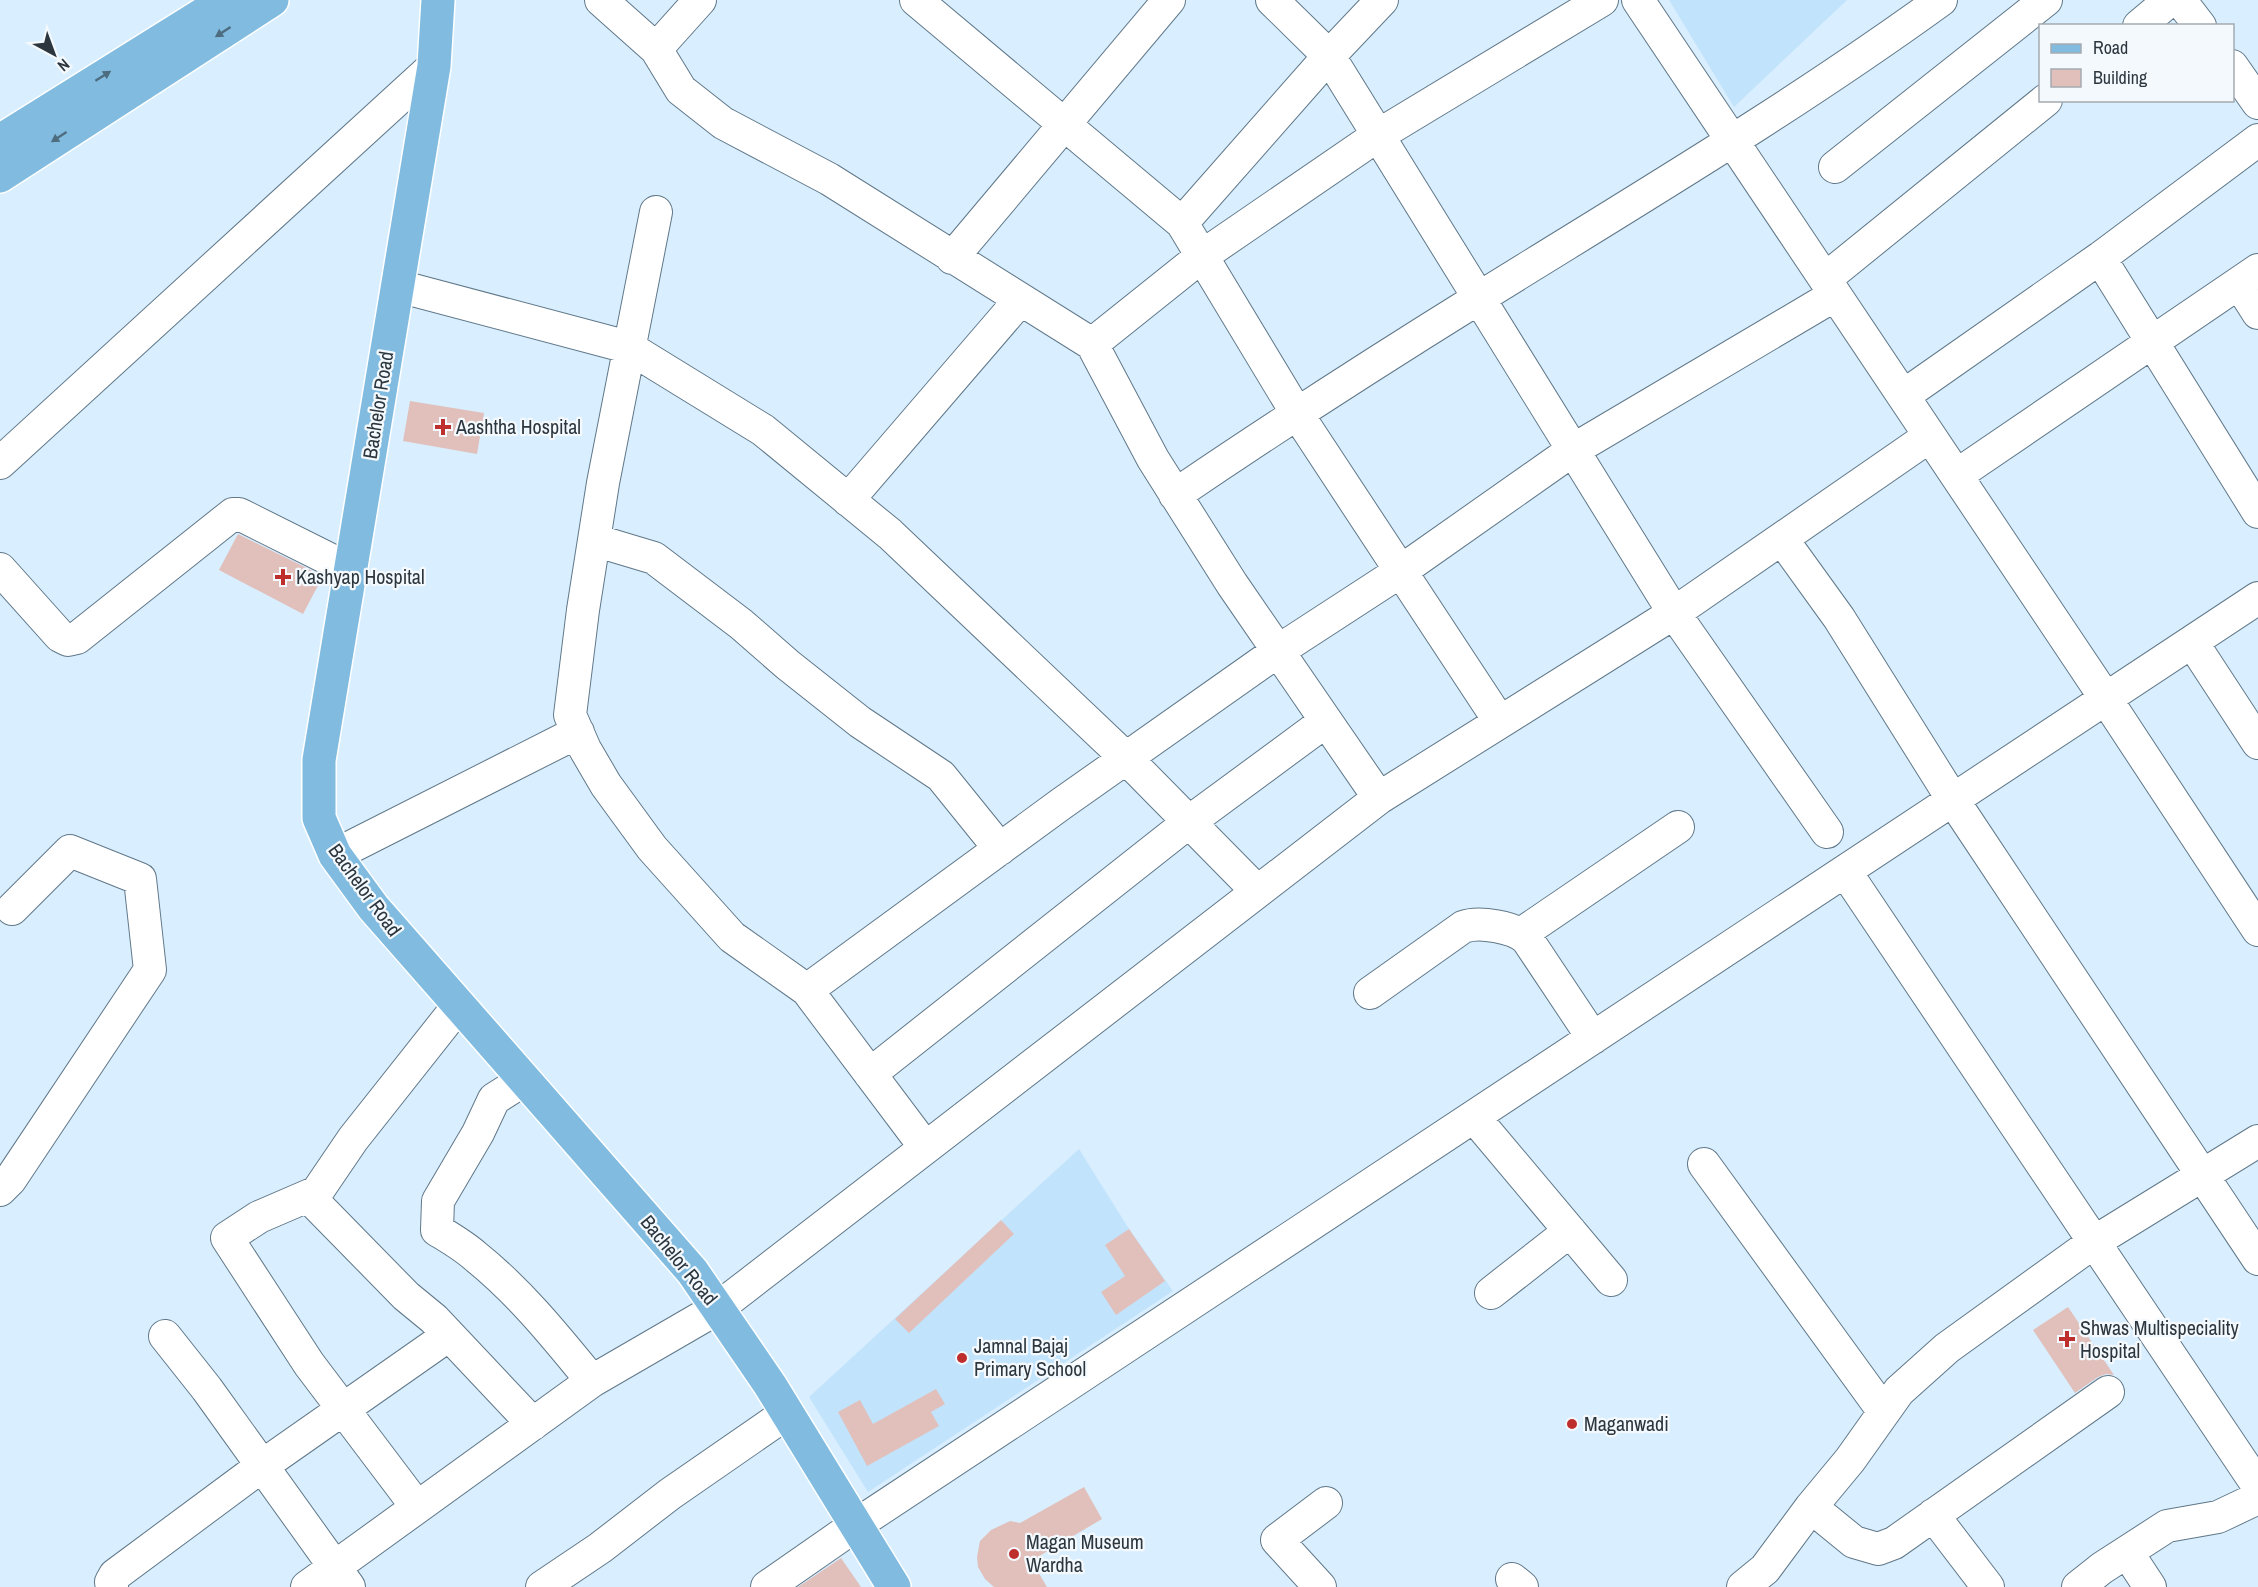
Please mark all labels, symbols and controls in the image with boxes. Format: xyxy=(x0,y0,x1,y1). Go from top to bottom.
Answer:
north arrow xyxy=(24,24,84,84)
legend xyxy=(2039,24,2234,102)
one-way arrow xyxy=(215,26,231,37)
text: Road xyxy=(2093,35,2128,60)
text: N xyxy=(53,54,75,77)
text: Building xyxy=(2093,65,2148,90)
one-way arrow xyxy=(95,70,111,81)
one-way arrow xyxy=(51,132,67,143)
street label: Bachelor Road xyxy=(356,349,399,461)
place label: Aashtha Hospital xyxy=(455,413,581,440)
marker: Aashtha Hospital xyxy=(434,418,452,436)
place label: Kashyap Hospital xyxy=(296,563,425,590)
marker: Kashyap Hospital xyxy=(274,568,292,586)
street label: Bachelor Road xyxy=(323,838,408,942)
street label: Bachelor Road xyxy=(635,1209,724,1310)
place label: Shwas Multispeciality Hospital xyxy=(2080,1314,2239,1364)
marker: Shwas Multispeciality Hospital xyxy=(2058,1330,2076,1348)
place label: Jamnal Bajaj Primary School xyxy=(974,1332,1086,1382)
marker: Jamnal Bajaj Primary School xyxy=(955,1351,969,1365)
place label: Maganwadi xyxy=(1584,1410,1669,1437)
marker: Maganwadi xyxy=(1565,1417,1579,1431)
place label: Magan Museum Wardha xyxy=(1026,1528,1144,1578)
marker: Magan Museum Wardha xyxy=(1007,1547,1021,1561)

